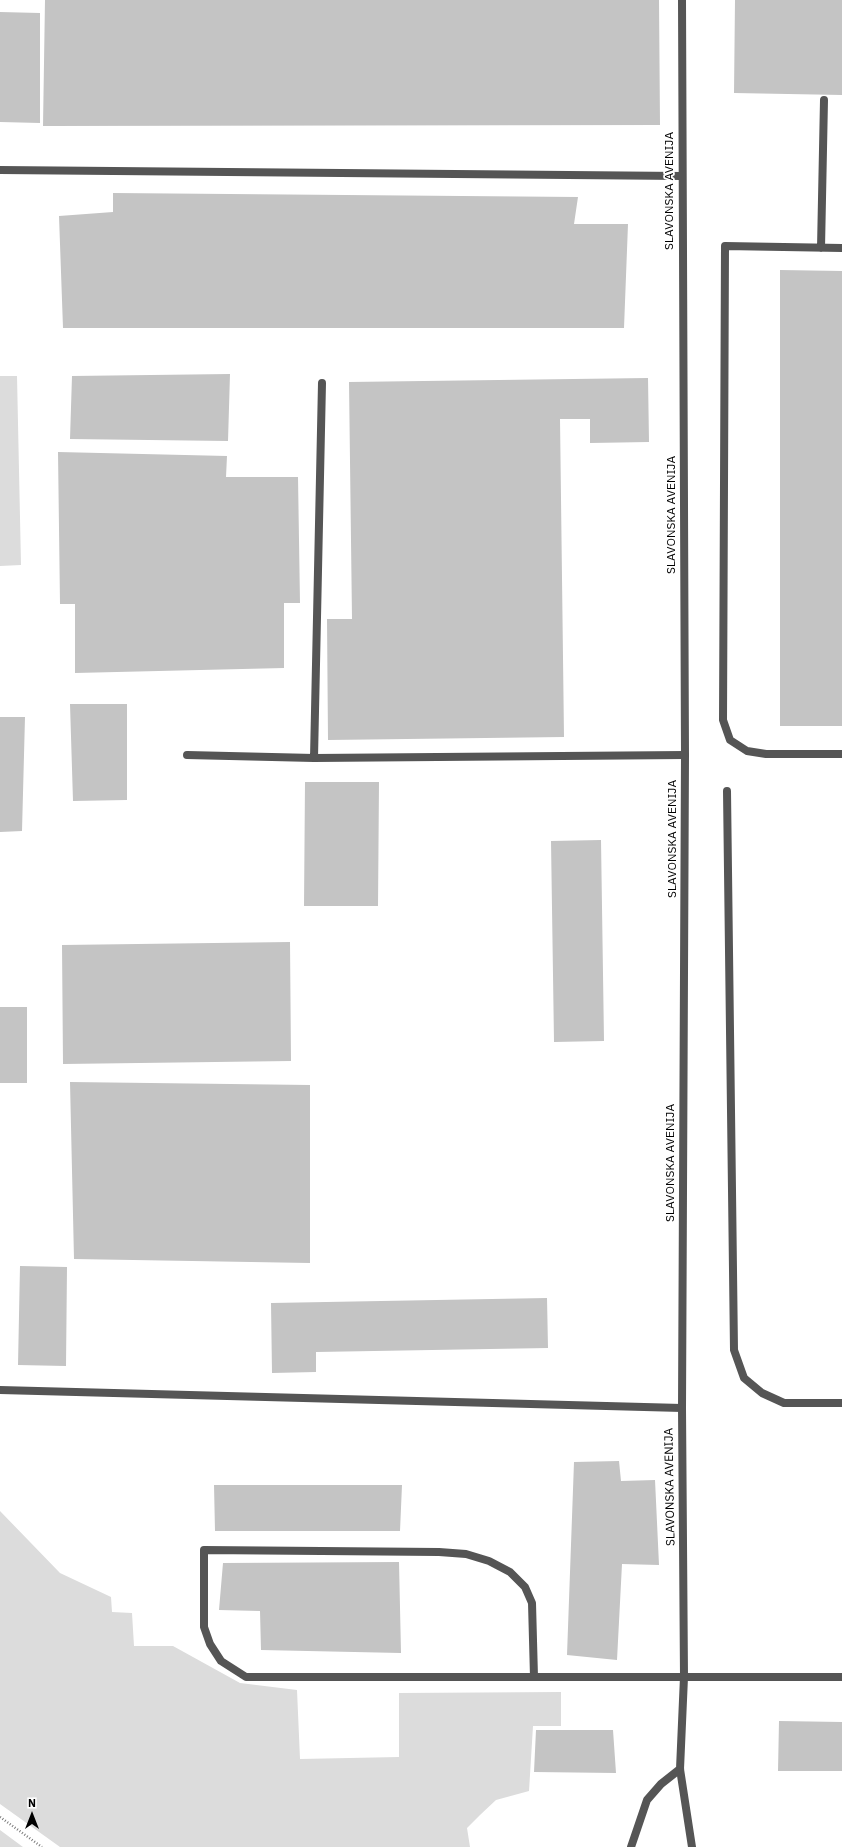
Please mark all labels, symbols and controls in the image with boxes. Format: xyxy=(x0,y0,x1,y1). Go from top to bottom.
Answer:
street label: SLAVONSKA AVENIJA xyxy=(663,132,677,250)
street label: SLAVONSKA AVENIJA xyxy=(665,456,679,574)
street label: SLAVONSKA AVENIJA xyxy=(666,780,680,898)
street label: SLAVONSKA AVENIJA xyxy=(664,1104,678,1222)
street label: SLAVONSKA AVENIJA xyxy=(662,1428,678,1546)
north arrow xyxy=(12,1795,52,1835)
text: N xyxy=(28,1796,36,1810)

